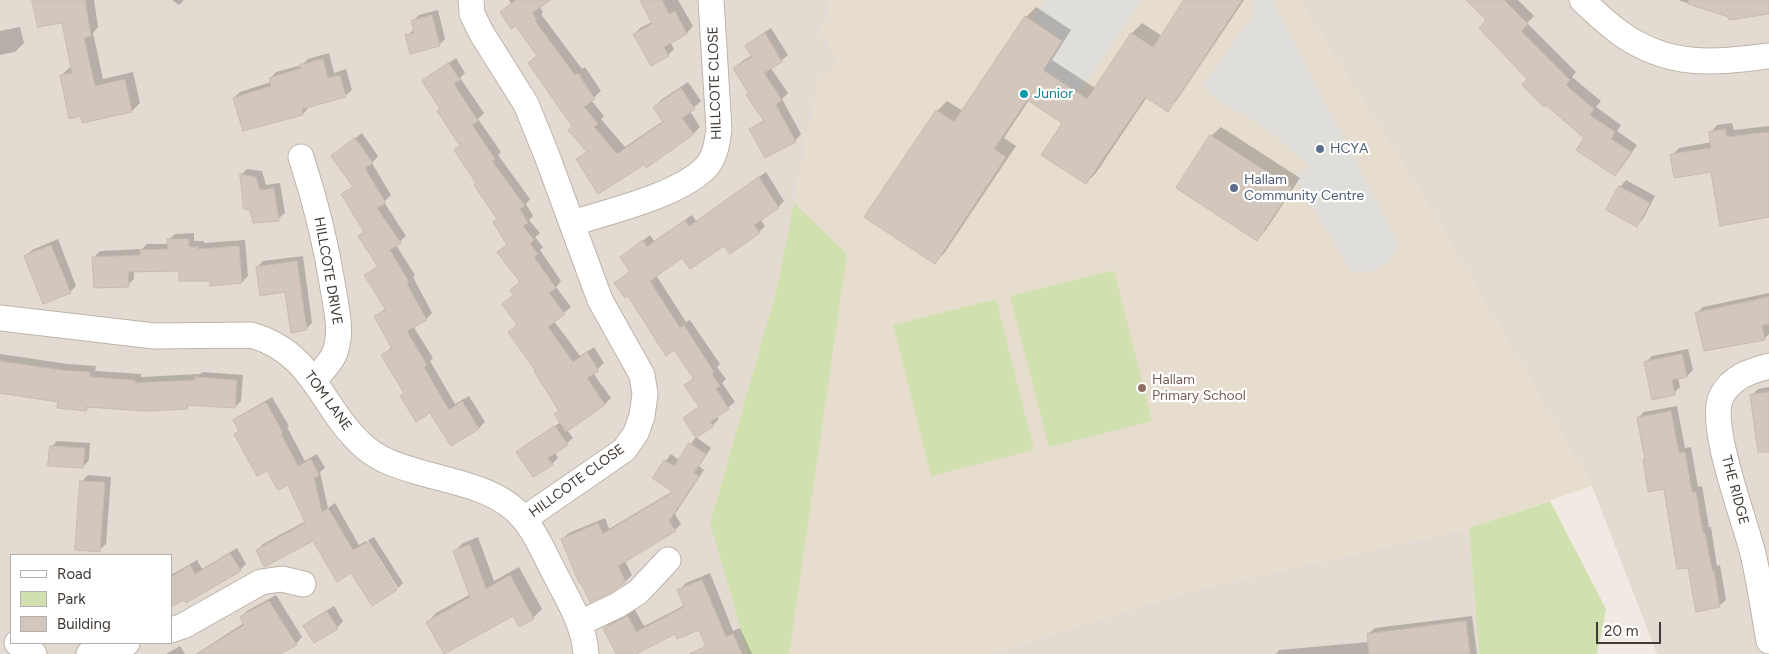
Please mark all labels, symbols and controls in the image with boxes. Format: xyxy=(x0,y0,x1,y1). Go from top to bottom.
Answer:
street label: HILLCOTE CLOSE xyxy=(705,26,725,140)
place label: Junior xyxy=(1034,86,1073,102)
marker: Junior xyxy=(1018,88,1030,100)
place label: HCYA xyxy=(1330,141,1369,157)
marker: HCYA xyxy=(1314,143,1326,155)
place label: Hallam Community Centre xyxy=(1244,172,1364,204)
marker: Hallam Community Centre xyxy=(1228,182,1240,194)
street label: HILLCOTE DRIVE xyxy=(310,216,346,326)
street label: TOM LANE xyxy=(301,368,355,434)
place label: Hallam Primary School xyxy=(1152,372,1246,404)
marker: Hallam Primary School xyxy=(1136,382,1148,394)
street label: HILLCOTE CLOSE xyxy=(526,441,628,521)
street label: THE RIDGE xyxy=(1718,453,1752,527)
legend xyxy=(10,554,172,644)
text: Road xyxy=(57,565,92,583)
text: Park xyxy=(57,590,86,608)
scale bar xyxy=(1599,612,1664,644)
text: Building xyxy=(57,615,111,633)
text: 20 m xyxy=(1604,622,1638,640)

